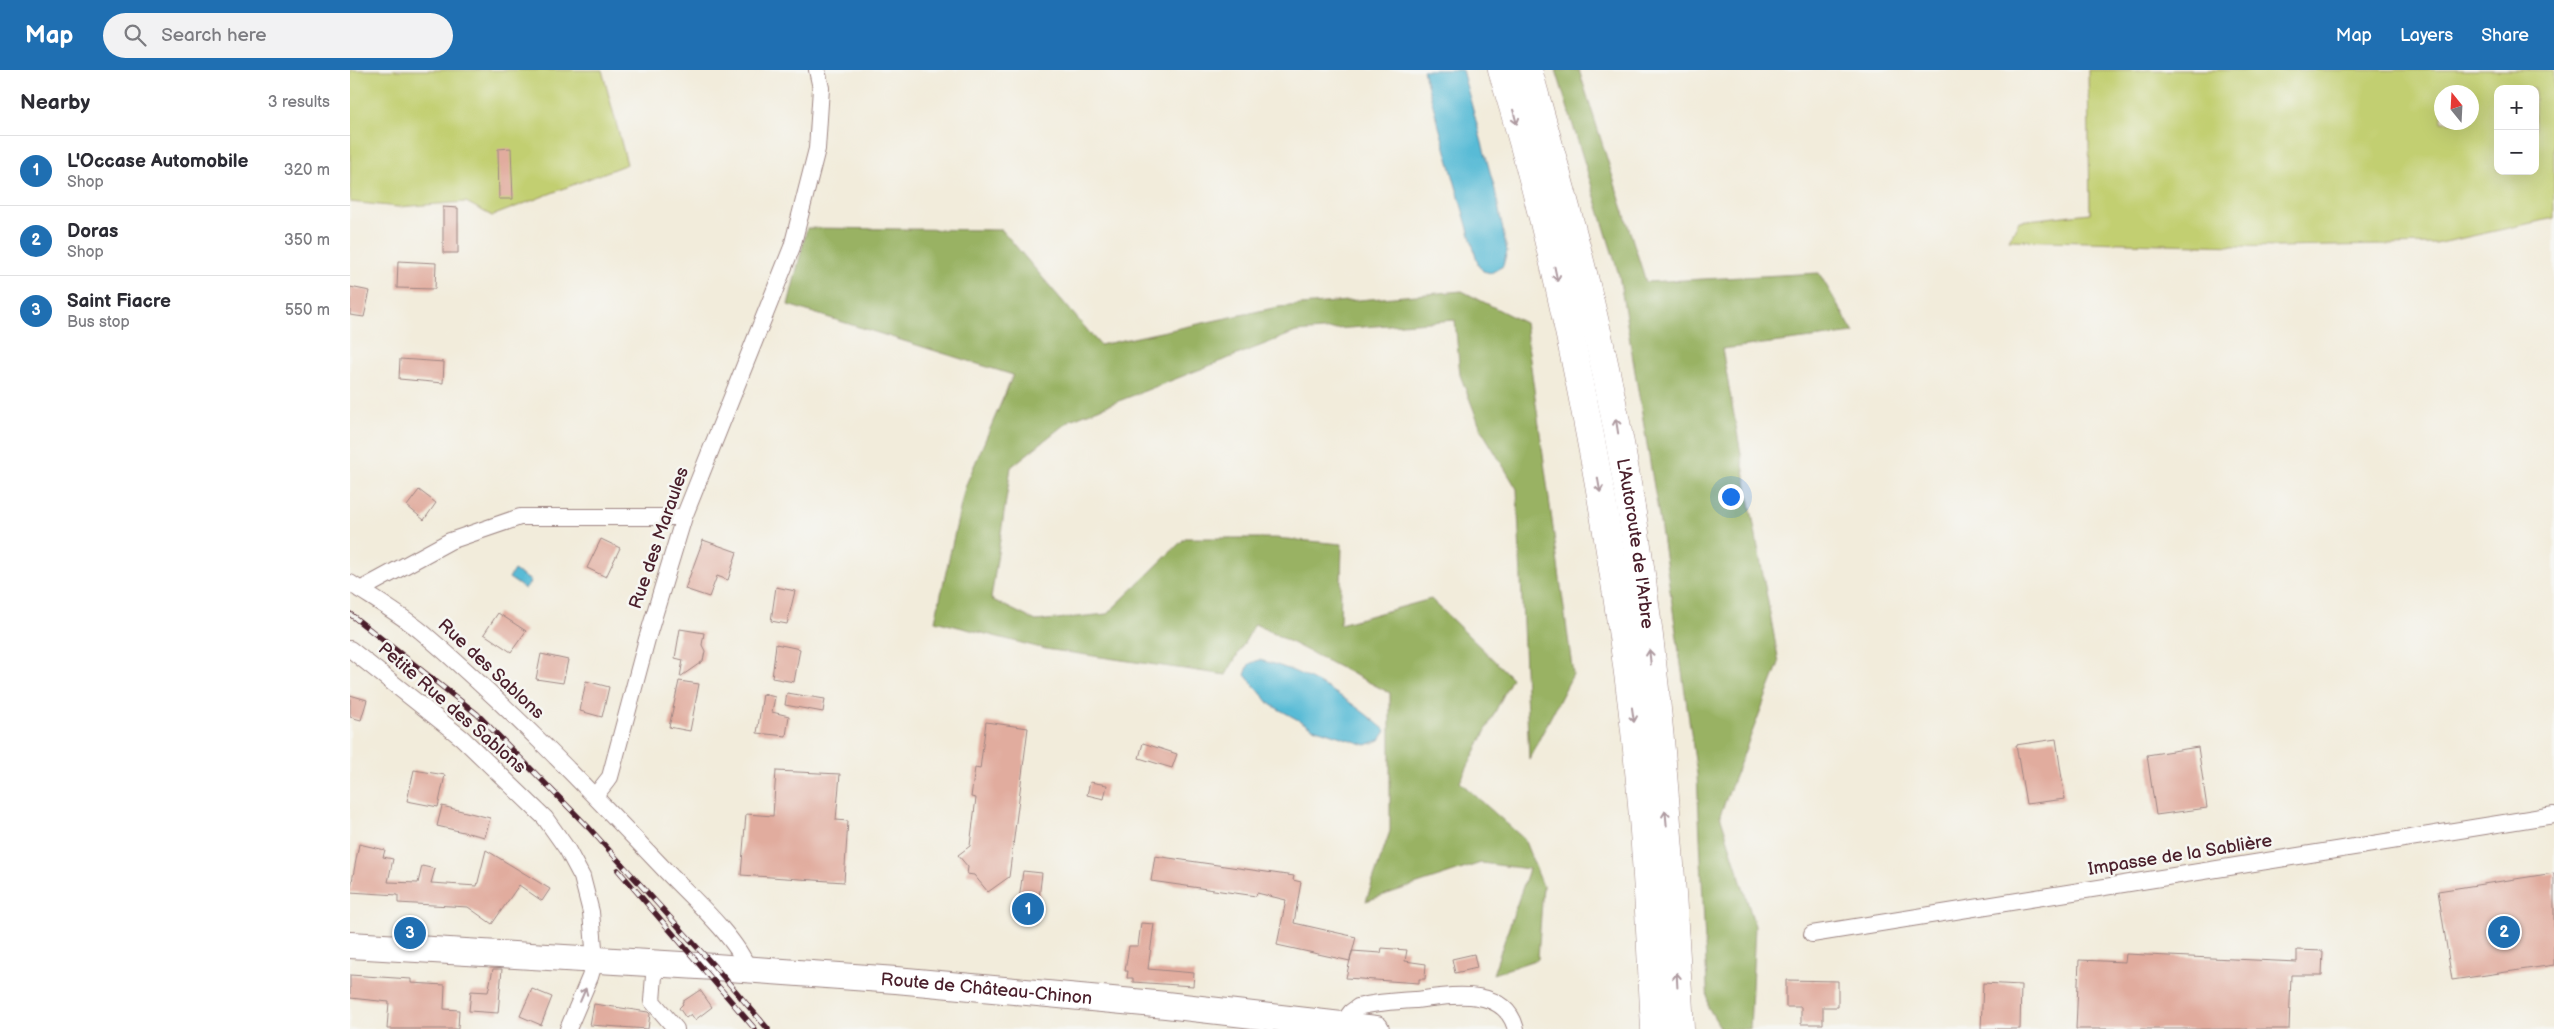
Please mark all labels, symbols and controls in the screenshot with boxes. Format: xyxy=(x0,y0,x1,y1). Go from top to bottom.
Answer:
search box xyxy=(103,13,453,58)
text: Map xyxy=(25,21,73,50)
icon: search xyxy=(121,21,149,49)
text: Search here xyxy=(161,24,267,47)
text: Map xyxy=(2336,25,2372,46)
text: Layers xyxy=(2400,25,2453,46)
text: Share xyxy=(2481,25,2529,46)
north arrow xyxy=(2434,85,2479,130)
map controls xyxy=(2494,85,2539,175)
button: + xyxy=(2494,85,2539,130)
text: Nearby xyxy=(20,90,90,115)
text: 3 results xyxy=(268,93,330,112)
one-way arrow xyxy=(1511,108,1521,124)
button: − xyxy=(2494,130,2539,175)
text: L'Occase Automobile xyxy=(67,150,249,173)
text: 1 xyxy=(33,161,39,180)
text: 320 m xyxy=(284,161,330,180)
text: Shop xyxy=(67,173,104,192)
text: Doras xyxy=(67,220,118,243)
text: 2 xyxy=(31,231,41,250)
text: 350 m xyxy=(284,231,330,250)
text: Shop xyxy=(67,243,104,262)
one-way arrow xyxy=(1552,266,1561,282)
text: Saint Fiacre xyxy=(67,290,171,313)
text: 3 xyxy=(31,301,41,320)
text: 550 m xyxy=(285,301,330,320)
text: Bus stop xyxy=(67,313,130,332)
one-way arrow xyxy=(1611,419,1621,435)
street label: L'Autoroute de l'Arbre xyxy=(1612,457,1659,630)
street label: Rue des Maraules xyxy=(625,464,693,612)
one-way arrow xyxy=(1594,476,1604,492)
your location xyxy=(1718,484,1744,510)
street label: Rue des Sablons xyxy=(434,615,548,724)
street label: Petite Rue des Sablons xyxy=(374,638,530,778)
one-way arrow xyxy=(1645,649,1655,665)
one-way arrow xyxy=(1628,706,1638,722)
one-way arrow xyxy=(1661,811,1671,827)
street label: Impasse de la Sablière xyxy=(2087,830,2274,880)
pin: 1 xyxy=(1012,890,1044,928)
pin: 2 xyxy=(2488,913,2520,951)
pin: 3 xyxy=(394,914,426,952)
street label: Route de Château-Chinon xyxy=(880,968,1093,1009)
one-way arrow xyxy=(1673,973,1682,989)
one-way arrow xyxy=(578,988,588,1003)

